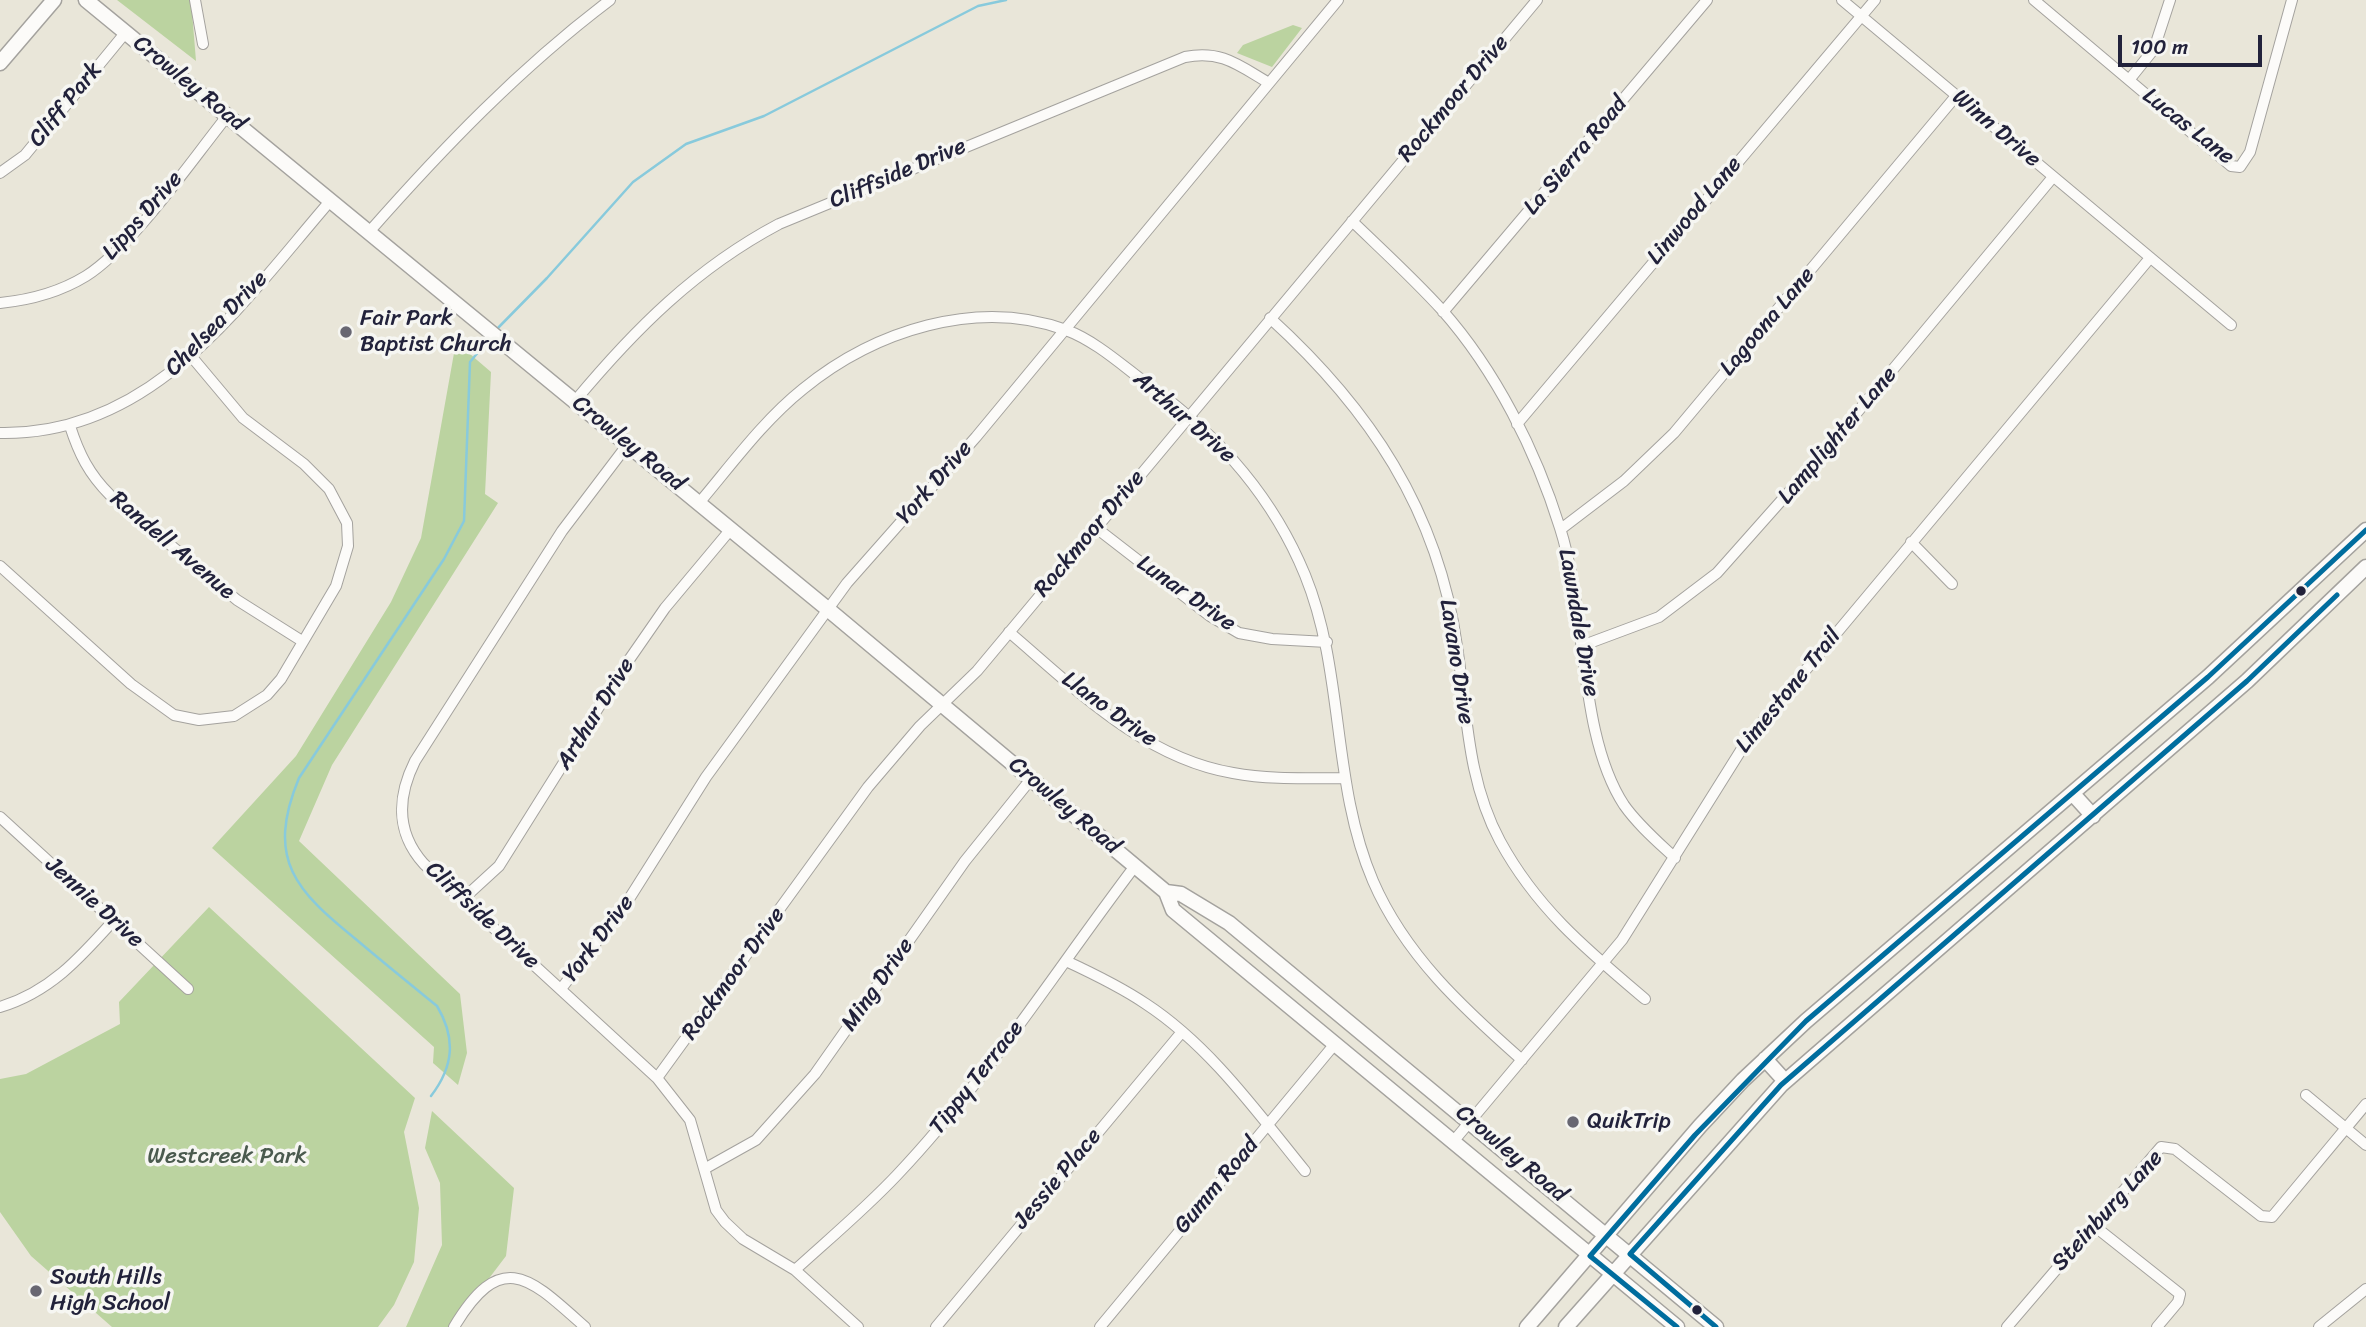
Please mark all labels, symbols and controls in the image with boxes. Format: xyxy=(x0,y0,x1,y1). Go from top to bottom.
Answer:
scale bar xyxy=(2121,21,2264,65)
text: 100 m xyxy=(2131,28,2188,66)
street label: Crowley Road xyxy=(127,30,251,138)
street label: Rockmoor Drive xyxy=(1393,30,1515,168)
street label: Cliff Park xyxy=(24,57,108,153)
street label: Lucas Lane xyxy=(2137,83,2239,171)
street label: Winn Drive xyxy=(1946,84,2046,174)
street label: La Sierra Road xyxy=(1518,91,1634,221)
street label: Cliffside Drive xyxy=(826,133,970,215)
street label: Linwood Lane xyxy=(1642,151,1748,271)
street label: Lipps Drive xyxy=(97,166,189,266)
street label: Lagoona Lane xyxy=(1715,262,1821,382)
street label: Chelsea Drive xyxy=(160,266,274,382)
place label: Fair Park Baptist Church xyxy=(360,305,512,359)
marker: Fair Park Baptist Church xyxy=(338,324,354,340)
street label: Lamplighter Lane xyxy=(1773,362,1903,510)
street label: Arthur Drive xyxy=(1127,366,1241,470)
street label: Crowley Road xyxy=(566,390,690,498)
street label: York Drive xyxy=(891,436,979,530)
street label: Rockmoor Drive xyxy=(1029,465,1151,603)
street label: Randell Avenue xyxy=(104,486,240,606)
street label: Lawndale Drive xyxy=(1551,547,1605,699)
street label: Lunar Drive xyxy=(1131,550,1241,638)
unlabelled marker xyxy=(2294,584,2308,598)
street label: Lavano Drive xyxy=(1432,598,1480,726)
street label: Limestone Trail xyxy=(1730,623,1848,759)
street label: Arthur Drive xyxy=(551,653,641,775)
street label: Llano Drive xyxy=(1056,666,1162,754)
street label: Crowley Road xyxy=(1003,751,1125,861)
street label: Jennie Drive xyxy=(39,852,149,954)
street label: Cliffside Drive xyxy=(419,856,545,976)
street label: York Drive xyxy=(557,890,641,988)
street label: Rockmoor Drive xyxy=(677,902,791,1046)
street label: Ming Drive xyxy=(836,933,920,1037)
street label: Tippy Terrace xyxy=(924,1016,1030,1140)
street label: Crowley Road xyxy=(1450,1099,1572,1209)
place label: QuikTrip xyxy=(1587,1108,1671,1136)
marker: QuikTrip xyxy=(1565,1114,1581,1130)
street label: Jessie Place xyxy=(1008,1123,1108,1235)
street label: Gumm Road xyxy=(1169,1132,1265,1240)
park label: Westcreek Park xyxy=(147,1143,307,1171)
street label: Steinburg Lane xyxy=(2047,1145,2169,1277)
place label: South Hills High School xyxy=(50,1264,170,1318)
marker: South Hills High School xyxy=(28,1283,44,1299)
unlabelled marker xyxy=(1690,1303,1704,1317)

